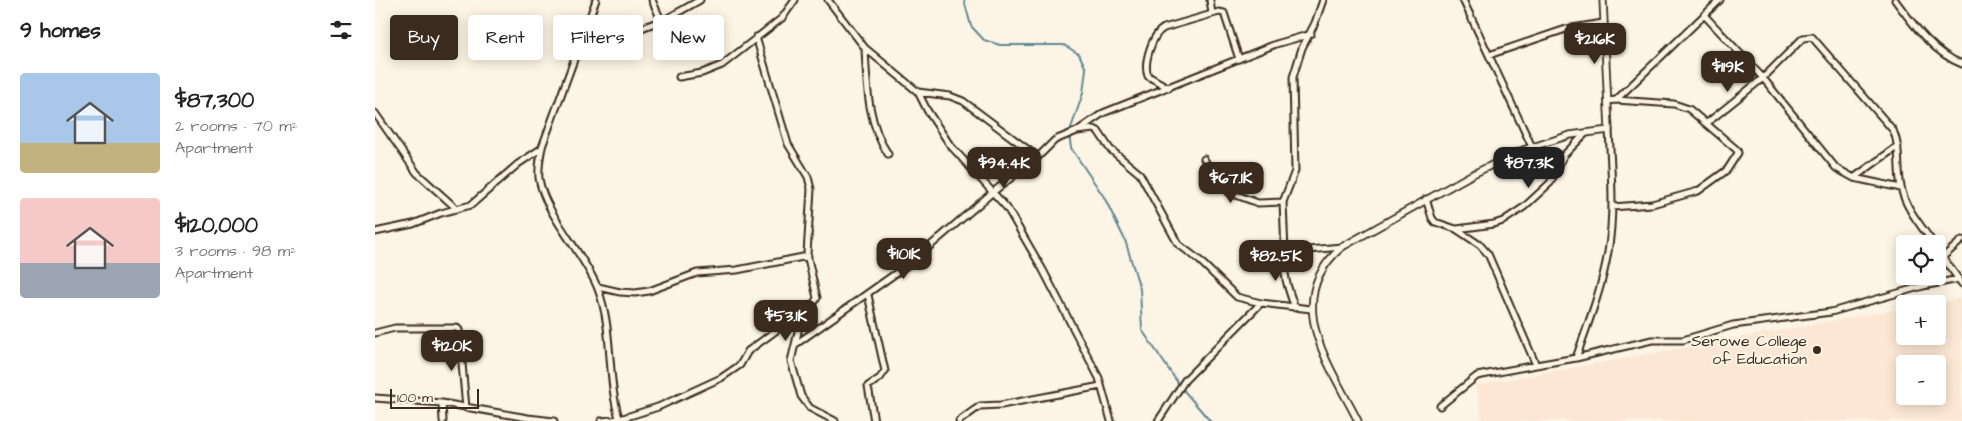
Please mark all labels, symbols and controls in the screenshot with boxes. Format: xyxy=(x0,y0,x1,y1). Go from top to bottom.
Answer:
chip: Buy xyxy=(390,15,458,60)
chip: Rent xyxy=(468,15,543,60)
chip: Filters xyxy=(553,15,643,60)
chip: New xyxy=(653,15,724,60)
text: 9 homes xyxy=(20,16,101,45)
icon: filters xyxy=(327,16,355,44)
pin: $216K xyxy=(1560,22,1630,65)
text: $216K xyxy=(1575,28,1615,50)
pin: $119K xyxy=(1693,51,1763,93)
text: $119K xyxy=(1712,56,1744,78)
text: $87,300 xyxy=(175,86,254,115)
icon: home xyxy=(60,93,120,153)
text: 2 rooms · 70 m² xyxy=(175,115,298,137)
text: Apartment xyxy=(175,137,253,159)
pin: $94.4K xyxy=(963,146,1045,189)
pin: $87.3K xyxy=(1488,146,1570,189)
text: $94.4K xyxy=(978,152,1030,174)
text: $87.3K xyxy=(1504,152,1554,174)
pin: $67.1K xyxy=(1190,162,1272,204)
text: $67.1K xyxy=(1210,167,1252,189)
text: $120,000 xyxy=(175,211,258,240)
icon: home xyxy=(60,218,120,278)
map controls xyxy=(1896,235,1946,405)
button: locate xyxy=(1896,235,1946,285)
pin: $101K xyxy=(869,238,939,280)
text: 3 rooms · 98 m² xyxy=(175,240,296,262)
pin: $82.5K xyxy=(1235,240,1317,282)
text: $101K xyxy=(888,243,920,265)
text: $82.5K xyxy=(1250,245,1302,267)
text: Apartment xyxy=(175,262,253,284)
button: + xyxy=(1896,295,1946,345)
pin: $53.1K xyxy=(745,300,827,342)
text: $53.1K xyxy=(765,305,807,327)
pin: $120K xyxy=(417,330,487,372)
place label: Serowe College of Education xyxy=(1691,330,1807,370)
text: $120K xyxy=(432,335,472,357)
marker: Serowe College of Education xyxy=(1811,344,1823,356)
button: − xyxy=(1896,355,1946,405)
scale bar xyxy=(390,386,479,409)
text: 100 m xyxy=(397,388,433,408)

